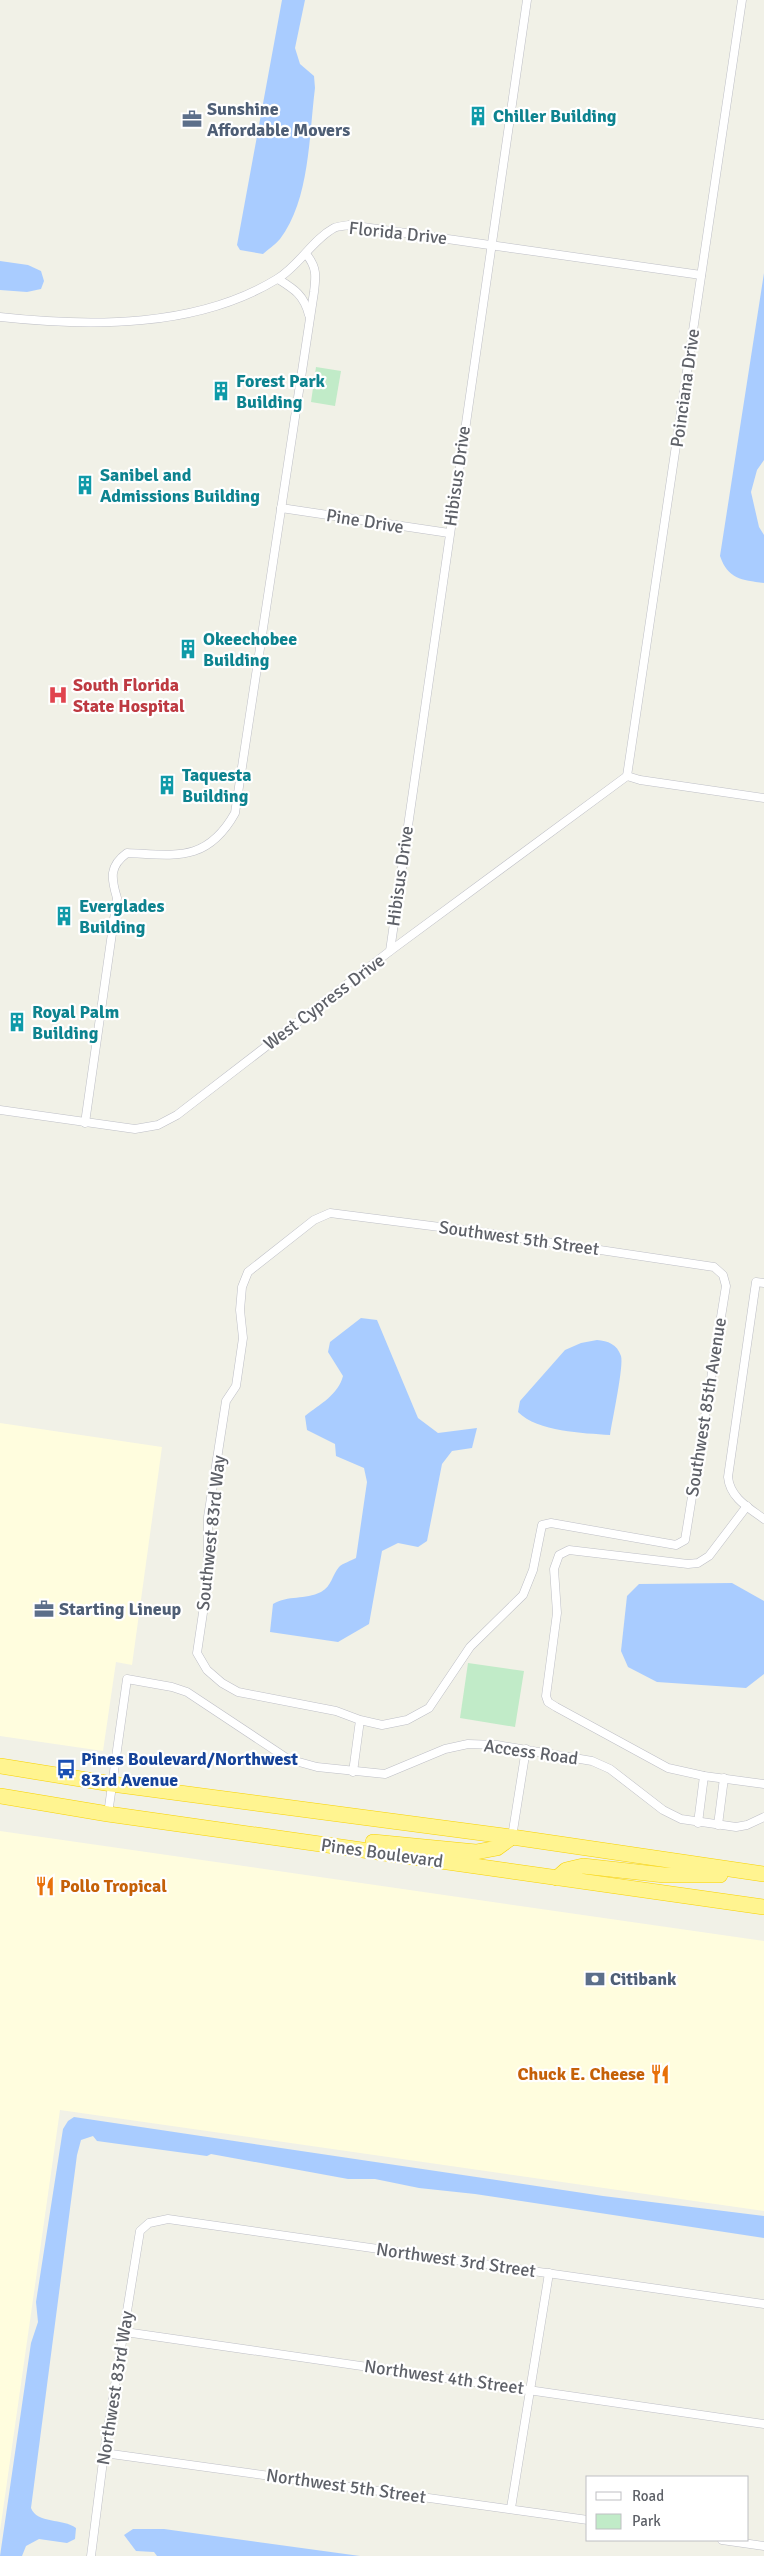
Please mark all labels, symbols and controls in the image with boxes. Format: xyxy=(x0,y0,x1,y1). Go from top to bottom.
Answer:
place label: Sunshine Affordable Movers xyxy=(207,98,350,141)
building icon: Chiller Building xyxy=(467,105,489,127)
place label: Chiller Building xyxy=(493,105,617,127)
office icon: Sunshine Affordable Movers xyxy=(181,108,203,130)
street label: Florida Drive xyxy=(348,217,448,249)
street label: Poinciana Drive xyxy=(666,327,704,449)
place label: Forest Park Building xyxy=(236,370,326,413)
building icon: Forest Park Building xyxy=(210,380,232,402)
street label: Hibisus Drive xyxy=(439,424,475,528)
place label: Sanibel and Admissions Building xyxy=(100,464,260,507)
building icon: Sanibel and Admissions Building xyxy=(74,474,96,496)
street label: Pine Drive xyxy=(325,504,405,538)
place label: Okeechobee Building xyxy=(203,628,297,671)
building icon: Okeechobee Building xyxy=(177,638,199,660)
place label: South Florida State Hospital xyxy=(73,674,185,717)
hospital icon: South Florida State Hospital xyxy=(47,684,69,706)
place label: Taquesta Building xyxy=(182,764,251,807)
building icon: Taquesta Building xyxy=(156,774,178,796)
street label: Hibisus Drive xyxy=(382,824,418,928)
place label: Everglades Building xyxy=(79,895,164,938)
building icon: Everglades Building xyxy=(53,905,75,927)
street label: West Cypress Drive xyxy=(259,949,389,1055)
place label: Royal Palm Building xyxy=(32,1001,119,1044)
building icon: Royal Palm Building xyxy=(6,1011,28,1033)
street label: Southwest 5th Street xyxy=(437,1216,601,1260)
street label: Southwest 85th Avenue xyxy=(681,1316,731,1498)
street label: Southwest 83rd Way xyxy=(192,1454,230,1612)
office icon: Starting Lineup xyxy=(33,1598,55,1620)
place label: Starting Lineup xyxy=(59,1598,182,1620)
street label: Access Road xyxy=(482,1735,580,1769)
place label: Pines Boulevard/Northwest 83rd Avenue xyxy=(81,1748,298,1791)
bus stop icon: Pines Boulevard/Northwest 83rd Avenue xyxy=(55,1758,77,1780)
street label: Pines Boulevard xyxy=(320,1834,444,1872)
restaurant icon: Pollo Tropical xyxy=(34,1875,56,1897)
place label: Pollo Tropical xyxy=(60,1875,167,1897)
bank icon: Citibank xyxy=(584,1968,606,1990)
place label: Citibank xyxy=(610,1968,677,1990)
place label: Chuck E. Cheese xyxy=(518,2063,645,2085)
restaurant icon: Chuck E. Cheese xyxy=(649,2063,671,2085)
street label: Northwest 3rd Street xyxy=(375,2238,537,2282)
street label: Northwest 83rd Way xyxy=(92,2309,138,2467)
street label: Northwest 4th Street xyxy=(363,2355,525,2399)
street label: Northwest 5th Street xyxy=(265,2464,427,2508)
legend xyxy=(586,2476,749,2541)
text: Road xyxy=(632,2487,664,2505)
text: Park xyxy=(632,2512,661,2530)

